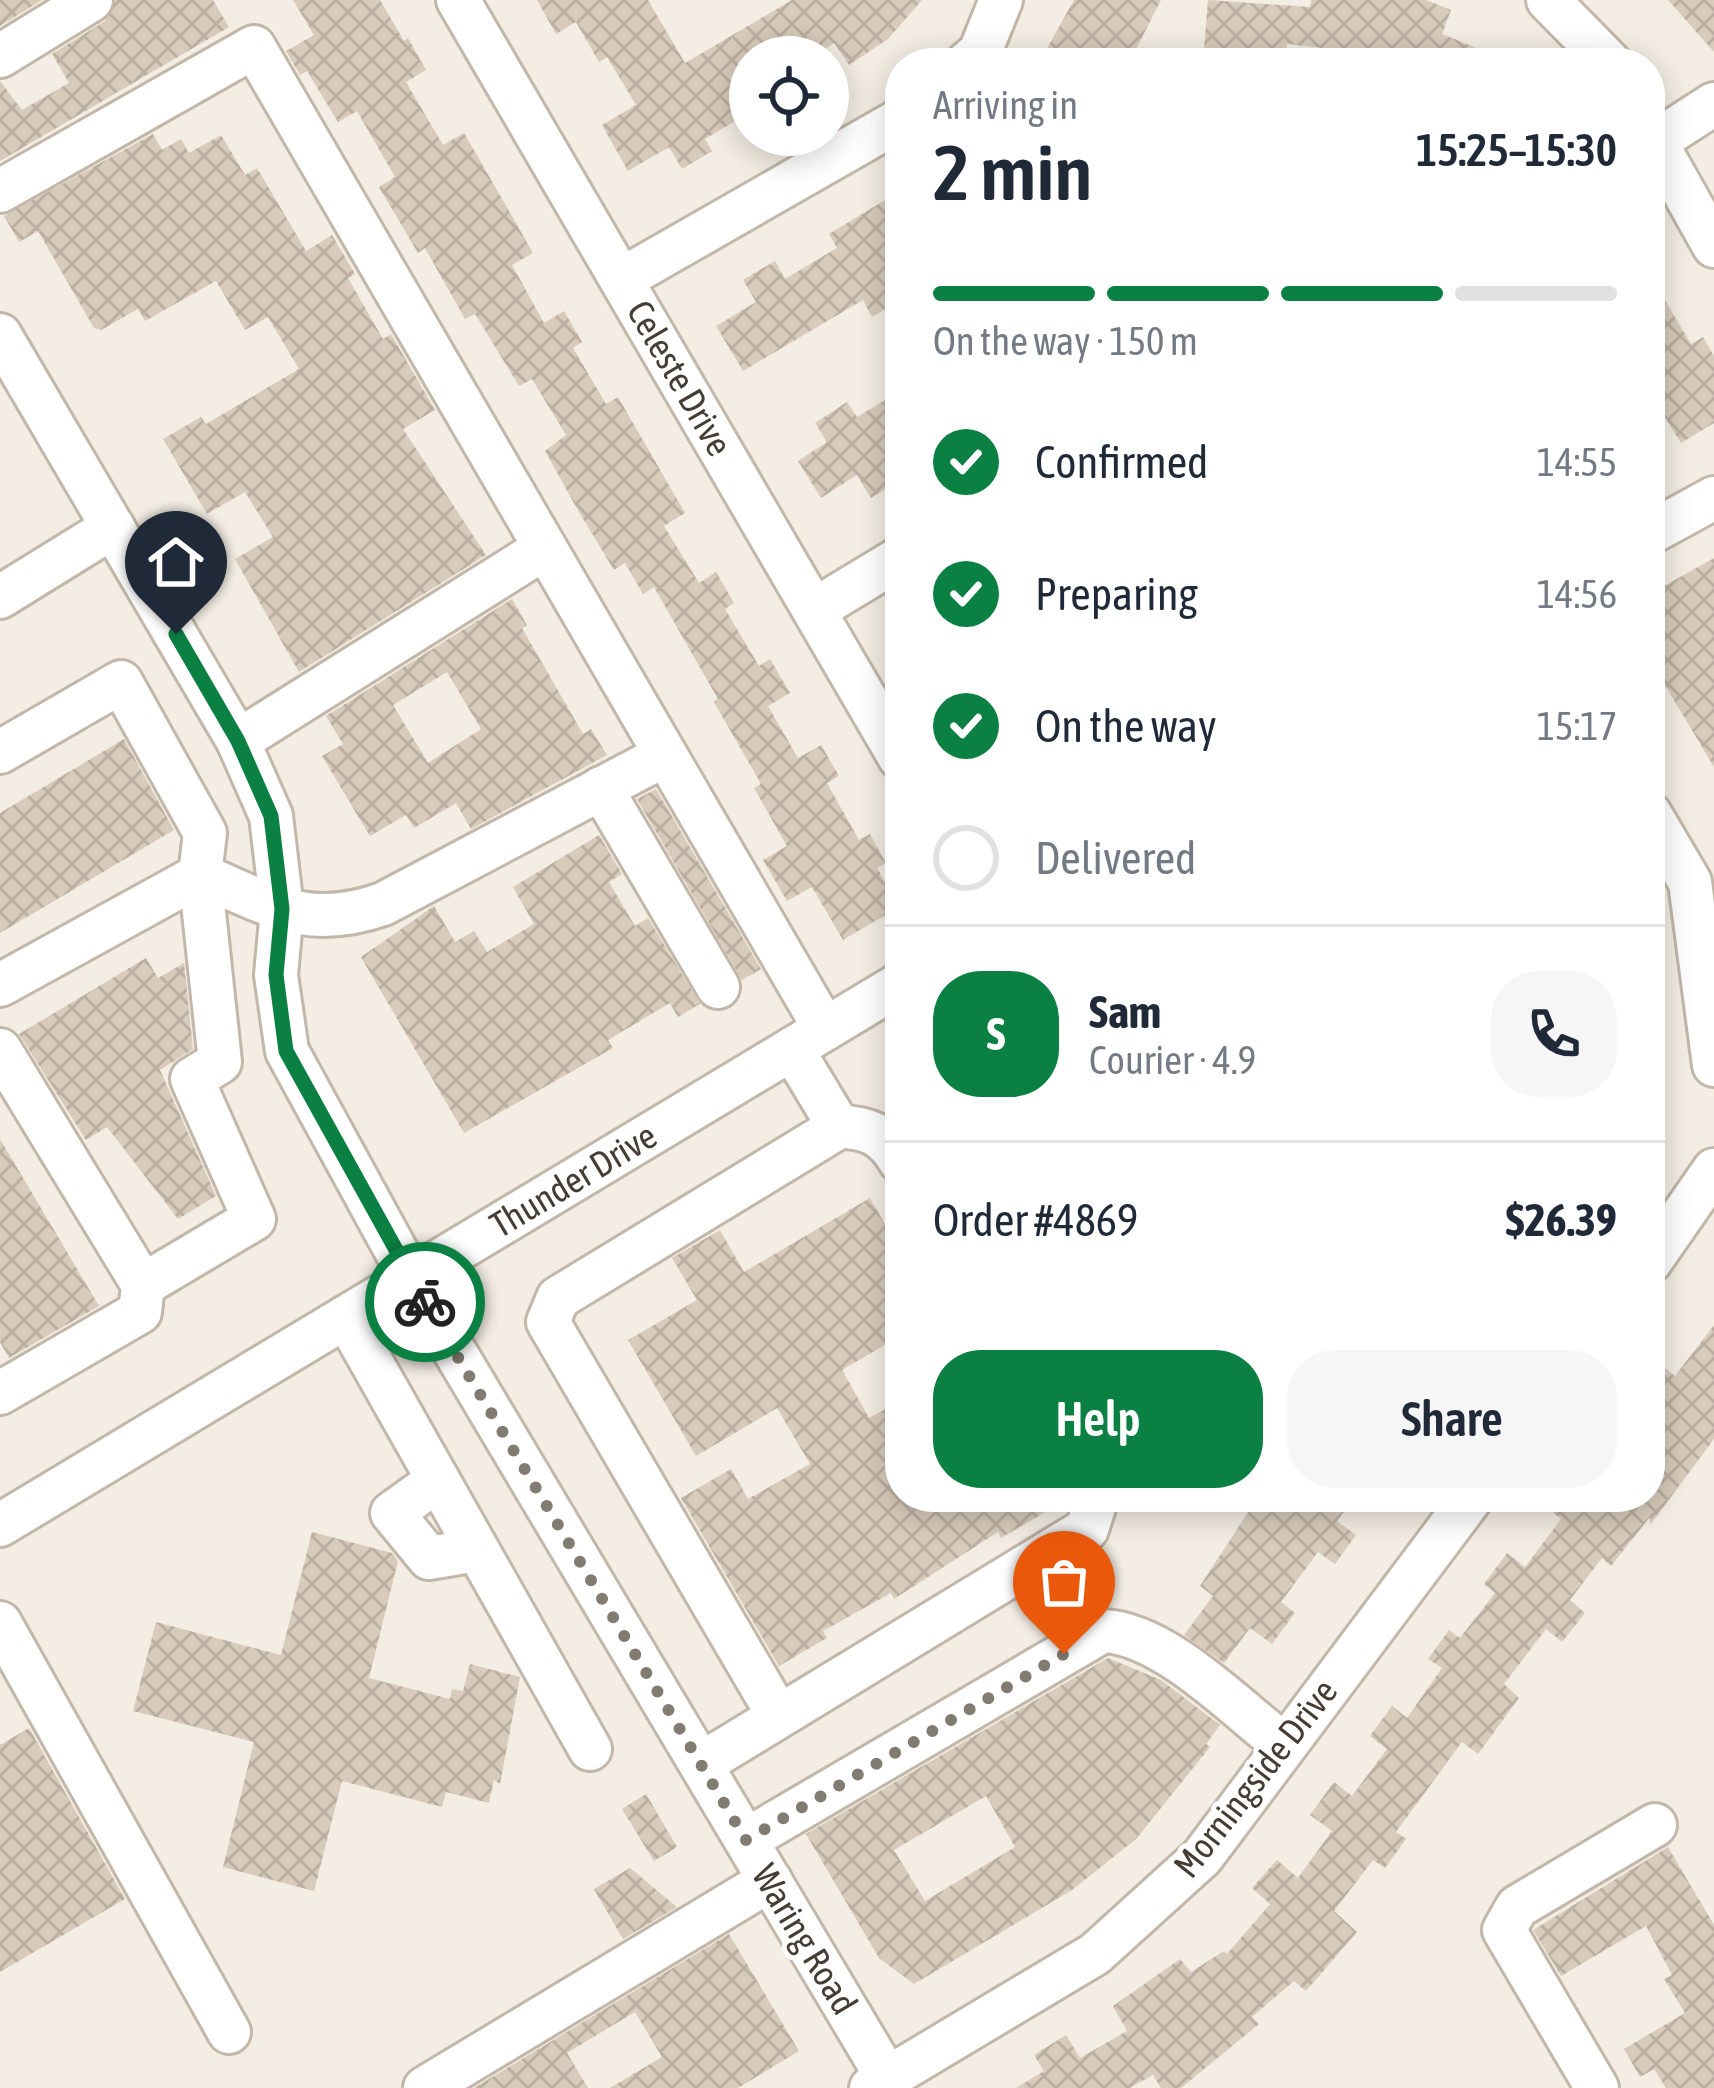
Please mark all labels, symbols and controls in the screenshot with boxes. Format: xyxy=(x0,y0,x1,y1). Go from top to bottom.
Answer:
map controls xyxy=(729,36,849,156)
button: locate xyxy=(729,36,849,156)
text: Arriving in xyxy=(933,83,1078,127)
text: 15:25–15:30 xyxy=(1416,124,1617,176)
text: 2 min xyxy=(933,127,1092,217)
street label: Celeste Drive xyxy=(619,293,741,463)
text: On the way · 150 m xyxy=(933,319,1198,363)
icon: check xyxy=(933,429,999,495)
text: Confirmed xyxy=(1035,436,1208,488)
text: 14:55 xyxy=(1537,440,1617,484)
pin xyxy=(125,511,227,634)
icon: home xyxy=(143,529,209,595)
icon: check xyxy=(933,561,999,627)
text: Preparing xyxy=(1035,568,1198,620)
text: 14:56 xyxy=(1537,572,1617,616)
icon: check xyxy=(933,693,999,759)
text: On the way xyxy=(1035,700,1217,752)
text: 15:17 xyxy=(1537,704,1617,748)
text: Delivered xyxy=(1035,832,1196,884)
button: phone xyxy=(1491,971,1617,1097)
text: Sam xyxy=(1089,986,1161,1038)
text: S xyxy=(987,1008,1005,1060)
text: Courier · 4.9 xyxy=(1089,1038,1256,1082)
street label: Thunder Drive xyxy=(482,1114,664,1246)
text: Order #4869 xyxy=(933,1194,1138,1246)
text: $26.39 xyxy=(1505,1194,1617,1246)
courier xyxy=(365,1242,485,1362)
icon: bike xyxy=(392,1269,458,1335)
button: Help xyxy=(933,1350,1263,1488)
button: Share xyxy=(1287,1350,1617,1488)
pin xyxy=(1013,1531,1115,1654)
icon: bag xyxy=(1031,1549,1097,1615)
street label: Morningside Drive xyxy=(1165,1671,1345,1885)
street label: Waring Road xyxy=(744,1856,866,2022)

